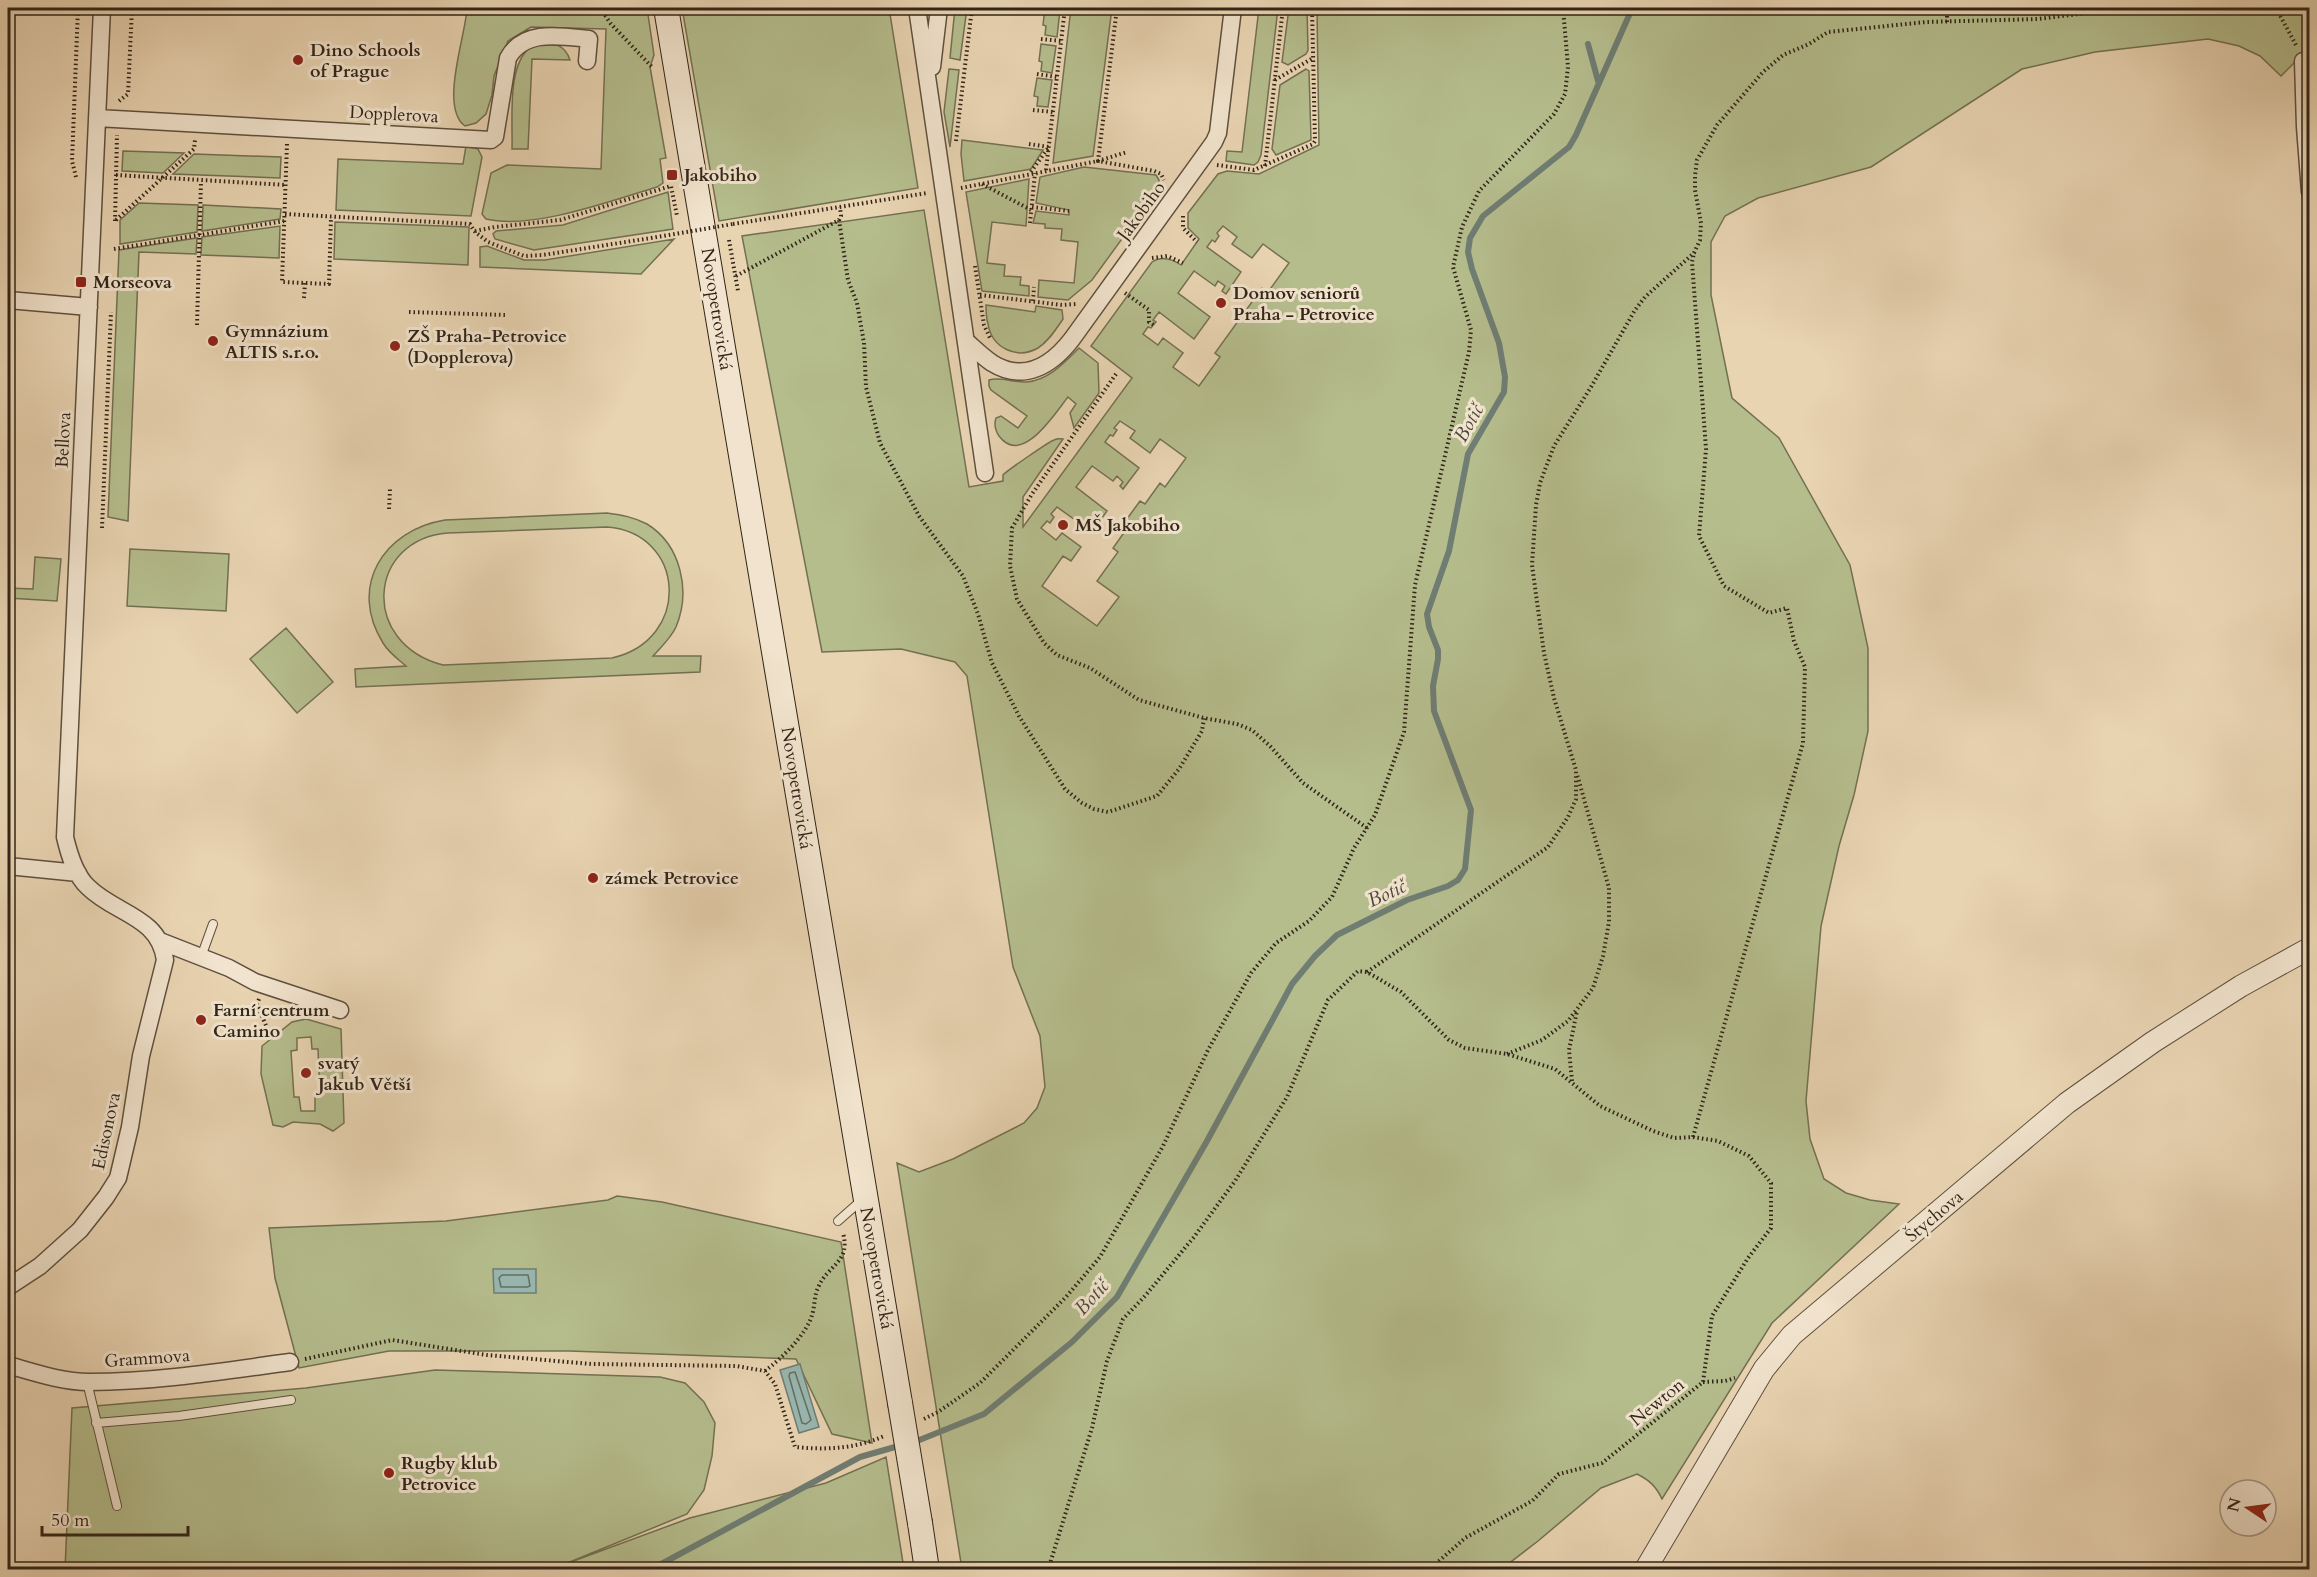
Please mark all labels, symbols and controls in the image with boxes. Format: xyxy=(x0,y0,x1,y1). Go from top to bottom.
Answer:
place label: Dino Schools of Prague xyxy=(310,38,420,84)
marker: Dino Schools of Prague xyxy=(291,53,305,67)
street label: Dopplerova xyxy=(349,100,440,129)
place label: Jakobiho xyxy=(681,163,757,188)
marker: Jakobiho xyxy=(665,168,679,182)
street label: Jakobiho xyxy=(1110,176,1172,248)
street label: Novopetrovická xyxy=(695,246,739,372)
place label: Morseova xyxy=(93,270,172,295)
marker: Morseova xyxy=(74,275,88,289)
place label: Domov seniorů Praha - Petrovice xyxy=(1233,281,1375,327)
marker: Domov seniorů Praha - Petrovice xyxy=(1214,296,1228,310)
place label: Gymnázium ALTIS s.r.o. xyxy=(225,319,329,365)
place label: ZŠ Praha-Petrovice (Dopplerova) xyxy=(407,324,567,370)
marker: Gymnázium ALTIS s.r.o. xyxy=(206,334,220,348)
marker: ZŠ Praha-Petrovice (Dopplerova) xyxy=(388,339,402,353)
water label: Botič xyxy=(1447,397,1491,447)
street label: Bellova xyxy=(50,411,77,469)
place label: MŠ Jakobiho xyxy=(1075,513,1180,538)
marker: MŠ Jakobiho xyxy=(1056,518,1070,532)
street label: Novopetrovická xyxy=(775,725,819,851)
place label: zámek Petrovice xyxy=(605,866,739,891)
marker: zámek Petrovice xyxy=(586,871,600,885)
water label: Botič xyxy=(1363,872,1412,914)
place label: Farní centrum Camino xyxy=(213,998,330,1044)
marker: Farní centrum Camino xyxy=(194,1013,208,1027)
place label: svatý Jakub Větší xyxy=(315,1051,411,1097)
marker: svatý Jakub Větší xyxy=(299,1066,313,1080)
street label: Edisonova xyxy=(86,1090,127,1172)
street label: Štychova xyxy=(1900,1185,1969,1248)
street label: Novopetrovická xyxy=(853,1205,900,1331)
water label: Botič xyxy=(1068,1271,1117,1321)
street label: Grammova xyxy=(103,1343,191,1374)
street label: Newton xyxy=(1625,1372,1690,1432)
place label: Rugby klub Petrovice xyxy=(401,1451,498,1497)
marker: Rugby klub Petrovice xyxy=(382,1466,396,1480)
north arrow xyxy=(2218,1478,2278,1538)
text: N xyxy=(2222,1496,2247,1514)
scale bar xyxy=(42,1499,188,1537)
text: 50 m xyxy=(51,1508,90,1533)

